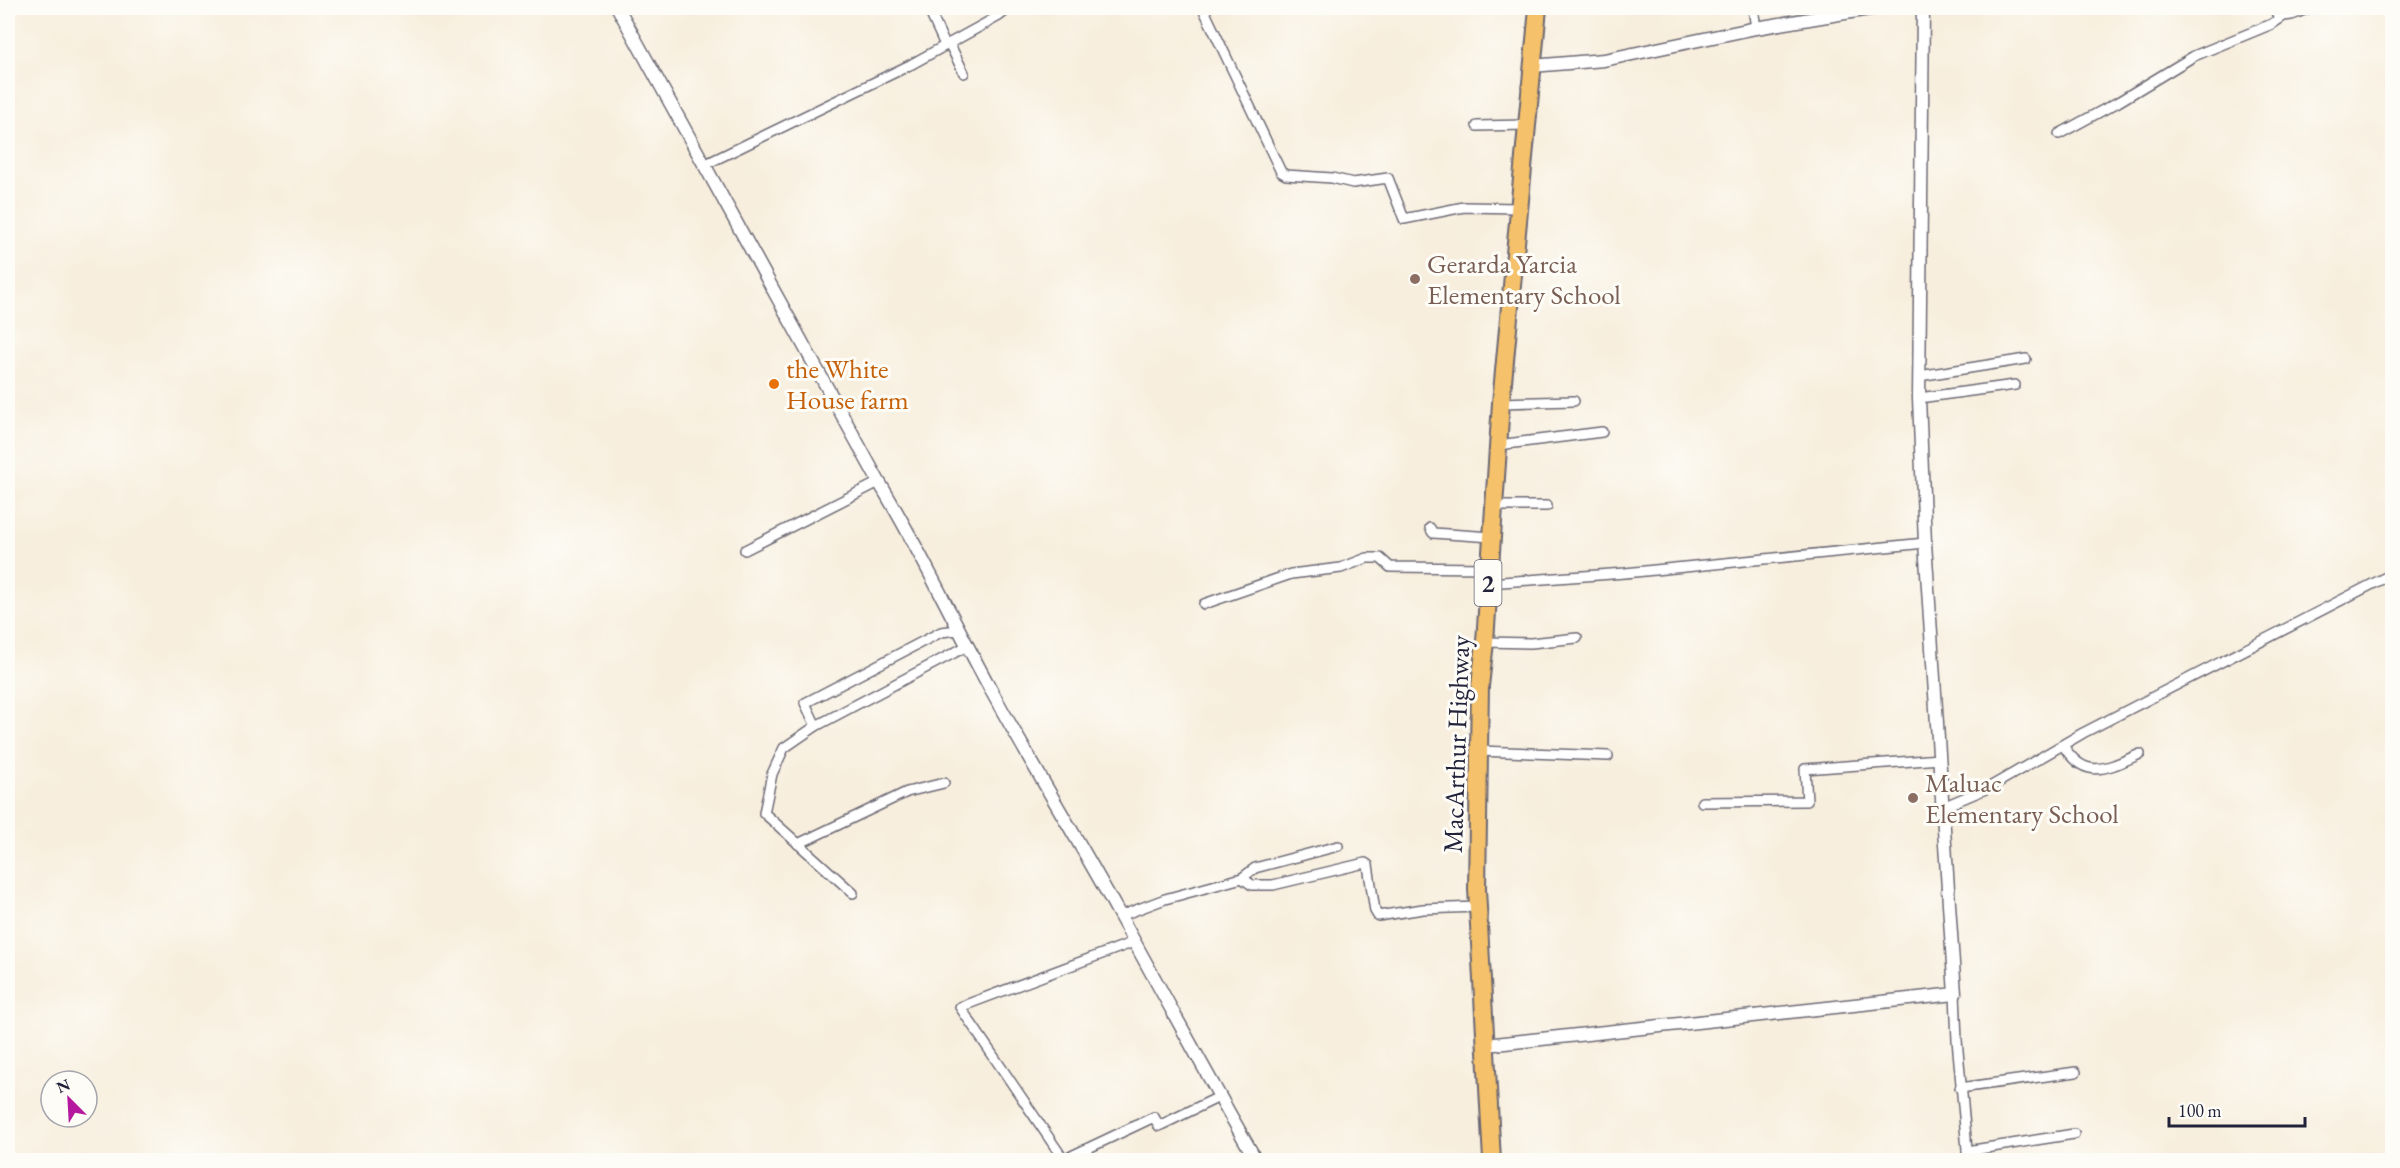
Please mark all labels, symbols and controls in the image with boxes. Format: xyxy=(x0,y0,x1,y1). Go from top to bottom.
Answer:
place label: Gerarda Yarcia Elementary School xyxy=(1427,246,1621,312)
marker: Gerarda Yarcia Elementary School xyxy=(1408,272,1422,286)
place label: the White House farm xyxy=(786,351,909,417)
marker: the White House farm xyxy=(767,377,781,391)
road number: 2 xyxy=(1474,560,1502,606)
street label: MacArthur Highway xyxy=(1435,634,1477,854)
place label: Maluac Elementary School xyxy=(1925,765,2119,831)
marker: Maluac Elementary School xyxy=(1906,791,1920,805)
north arrow xyxy=(39,1069,99,1129)
text: N xyxy=(53,1074,73,1098)
scale bar xyxy=(2169,1090,2306,1128)
text: 100 m xyxy=(2178,1099,2222,1122)

